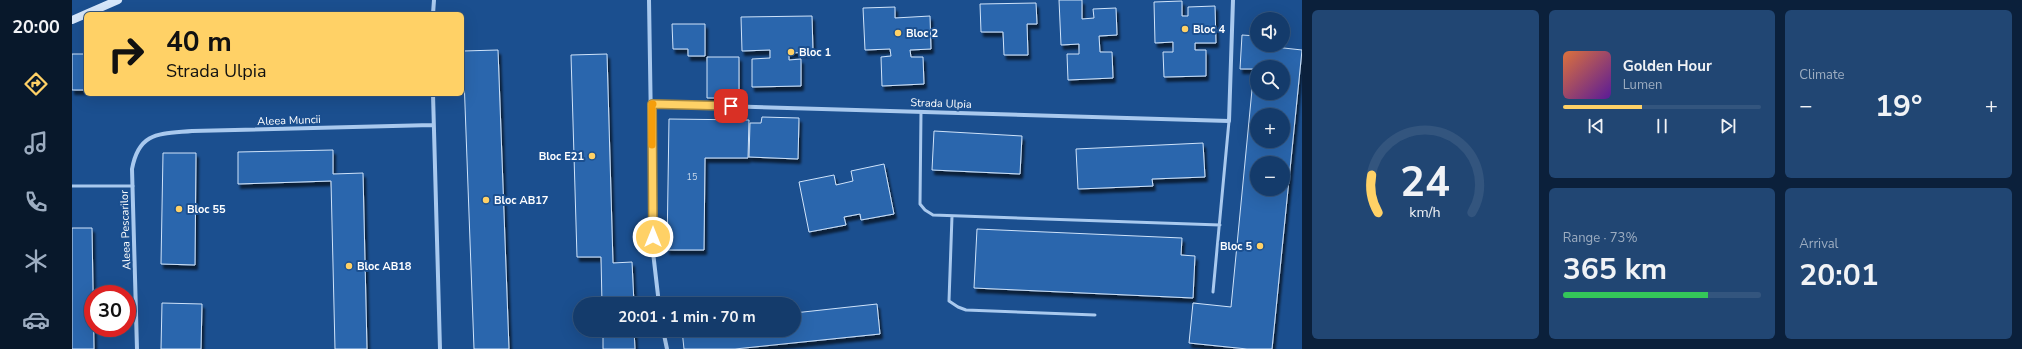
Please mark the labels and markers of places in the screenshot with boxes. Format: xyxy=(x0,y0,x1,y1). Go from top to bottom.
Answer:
place label: Bloc 4 xyxy=(1193,22,1226,37)
marker: Bloc 4 xyxy=(1180,24,1190,34)
place label: Bloc 2 xyxy=(906,26,939,41)
marker: Bloc 2 xyxy=(893,28,903,38)
place label: Bloc 1 xyxy=(799,45,831,60)
marker: Bloc 1 xyxy=(786,47,796,57)
pin xyxy=(714,89,748,123)
place label: Bloc E21 xyxy=(539,149,584,164)
marker: Bloc E21 xyxy=(587,151,597,161)
place label: Bloc AB17 xyxy=(494,193,548,208)
marker: Bloc AB17 xyxy=(481,195,491,205)
place label: Bloc 55 xyxy=(187,202,226,217)
marker: Bloc 55 xyxy=(174,204,184,214)
place label: Bloc 5 xyxy=(1220,239,1252,254)
marker: Bloc 5 xyxy=(1255,241,1265,251)
place label: Bloc AB18 xyxy=(357,259,412,274)
marker: Bloc AB18 xyxy=(344,261,354,271)

